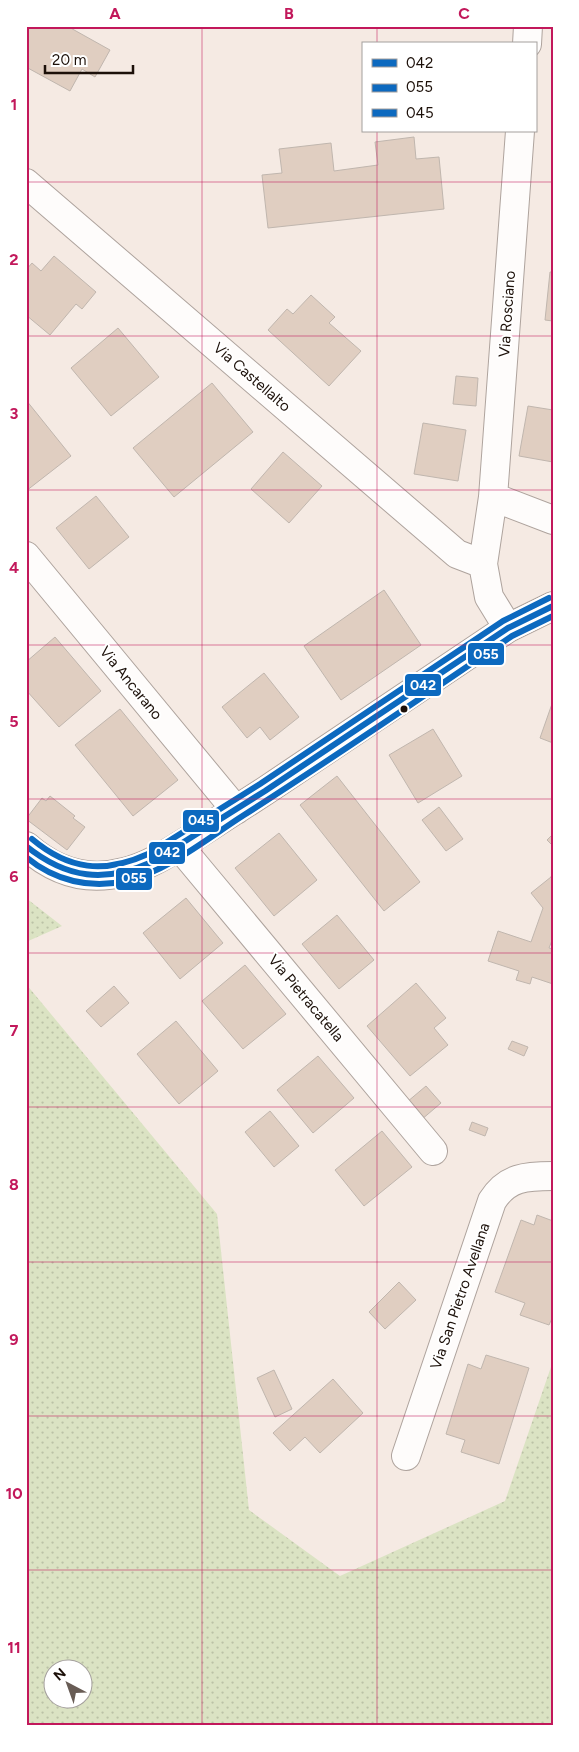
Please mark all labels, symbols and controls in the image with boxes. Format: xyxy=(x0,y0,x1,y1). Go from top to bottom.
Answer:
text: A xyxy=(109,4,121,23)
text: B xyxy=(284,4,294,23)
text: C xyxy=(458,4,470,23)
scale bar xyxy=(45,42,132,74)
legend xyxy=(362,42,536,132)
text: 20 m xyxy=(52,51,86,69)
text: 042 xyxy=(406,54,433,72)
text: 055 xyxy=(406,78,433,96)
text: 1 xyxy=(11,95,17,114)
text: 045 xyxy=(406,104,434,122)
text: 2 xyxy=(9,250,19,269)
street label: Via Rosciano xyxy=(495,270,519,358)
street label: Via Castellalto xyxy=(210,339,294,416)
text: 3 xyxy=(10,404,19,423)
text: 4 xyxy=(9,558,19,577)
line badge: 055 xyxy=(467,642,505,666)
street label: Via Ancarano xyxy=(96,643,166,724)
text: 055 xyxy=(473,646,499,663)
line badge: 042 xyxy=(404,673,442,697)
text: 042 xyxy=(410,677,436,694)
unlabelled marker xyxy=(399,704,409,714)
text: 5 xyxy=(9,712,19,731)
line badge: 045 xyxy=(182,809,220,833)
text: 045 xyxy=(188,812,214,829)
line badge: 042 xyxy=(148,841,186,865)
text: 042 xyxy=(154,844,180,861)
text: 6 xyxy=(9,867,19,886)
line badge: 055 xyxy=(115,867,153,891)
text: 055 xyxy=(121,870,147,887)
street label: Via Pietracatella xyxy=(264,951,348,1045)
text: 7 xyxy=(10,1021,19,1040)
text: 8 xyxy=(9,1175,19,1194)
street label: Via San Pietro Avellana xyxy=(426,1220,494,1372)
text: 9 xyxy=(9,1330,19,1349)
text: 10 xyxy=(5,1484,23,1503)
text: 11 xyxy=(7,1638,21,1657)
north arrow xyxy=(42,1660,92,1710)
text: N xyxy=(50,1665,69,1685)

